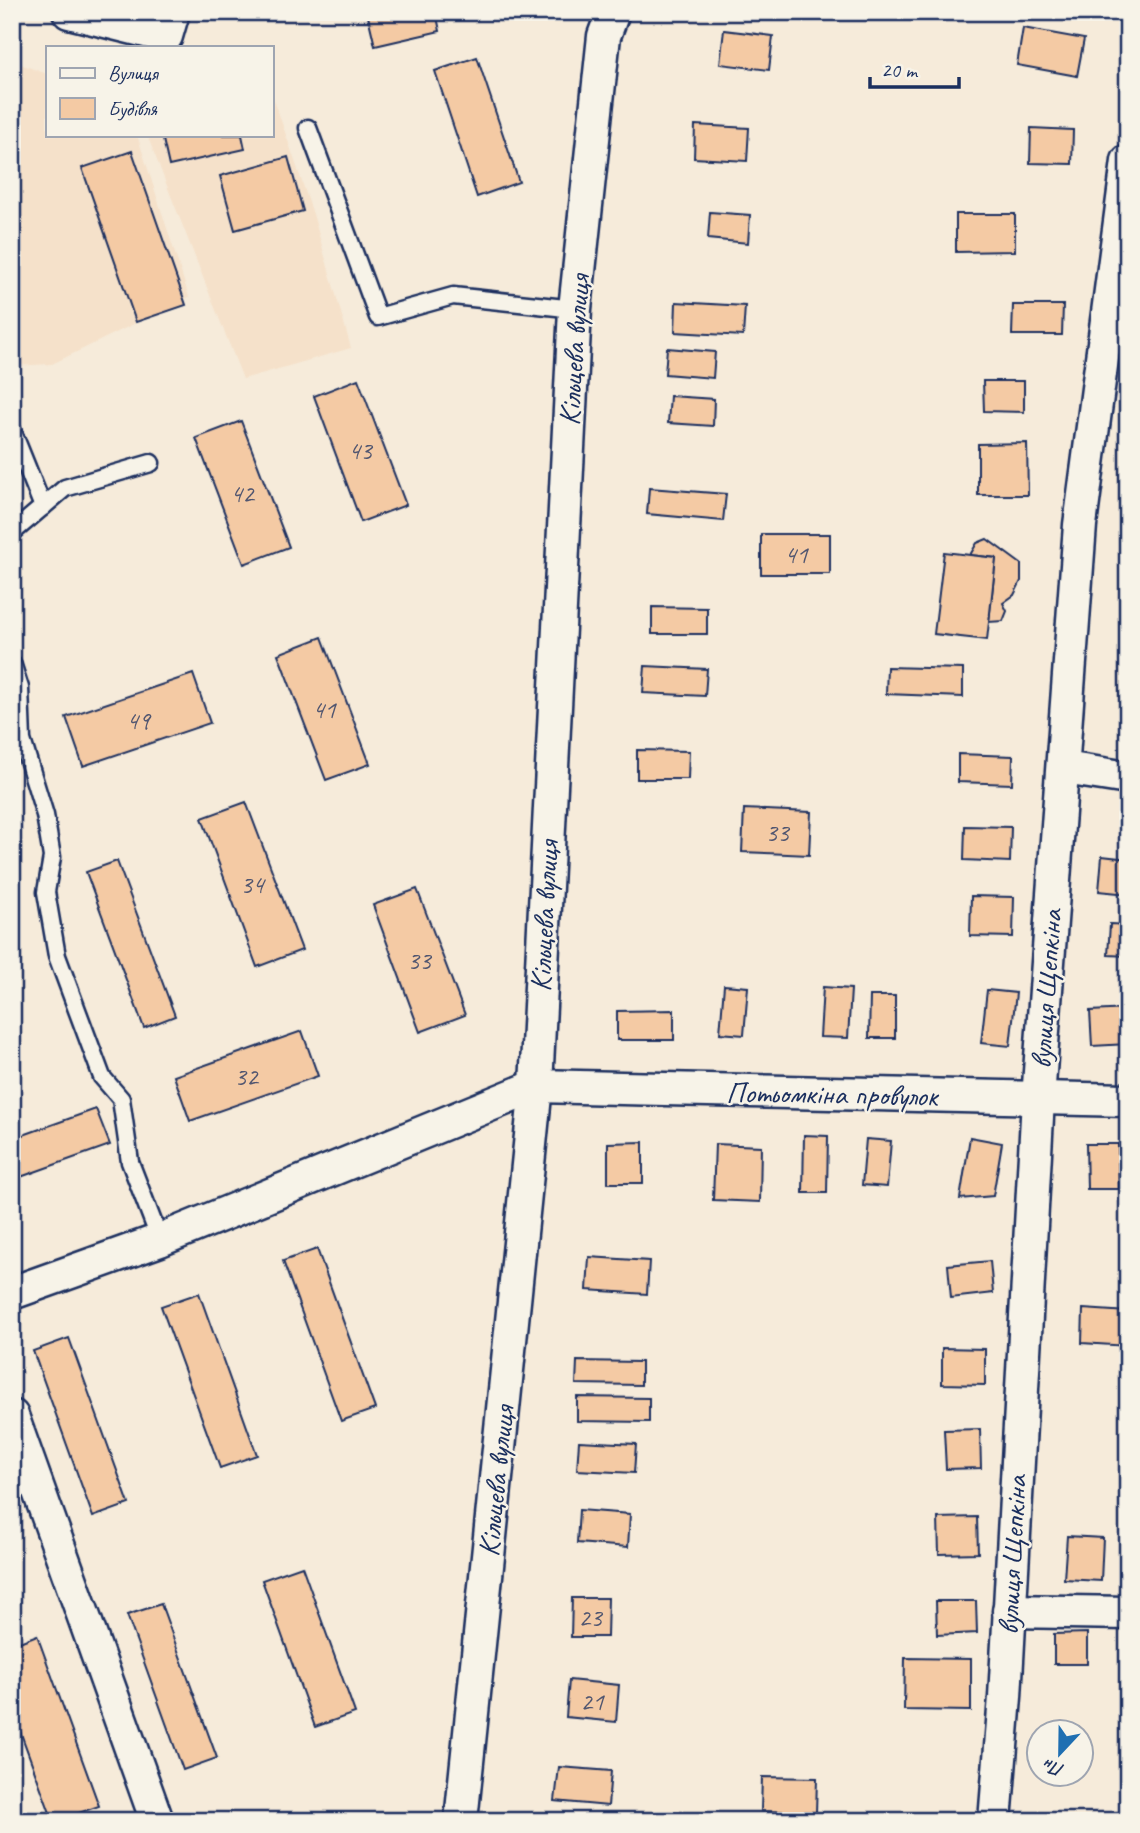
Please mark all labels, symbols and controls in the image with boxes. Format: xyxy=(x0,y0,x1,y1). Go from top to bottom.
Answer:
legend xyxy=(46,46,273,136)
scale bar xyxy=(870,46,960,90)
text: 20 m xyxy=(881,57,919,83)
text: Вулиця xyxy=(108,60,159,86)
text: Будівля xyxy=(108,96,158,122)
street label: Кільцева вулиця xyxy=(550,271,598,427)
house number: 43 xyxy=(348,434,374,467)
house number: 42 xyxy=(230,477,256,510)
house number: 41 xyxy=(784,538,809,571)
house number: 41 xyxy=(312,693,337,726)
house number: 49 xyxy=(126,704,152,737)
house number: 33 xyxy=(765,816,791,849)
street label: Кільцева вулиця xyxy=(521,837,567,992)
house number: 34 xyxy=(240,868,266,901)
street label: вулиця Щепкіна xyxy=(1021,906,1071,1070)
house number: 33 xyxy=(407,944,433,977)
house number: 32 xyxy=(234,1060,260,1093)
street label: Потьомкіна провулок xyxy=(726,1073,940,1115)
street label: Кільцева вулиця xyxy=(469,1401,523,1558)
street label: вулиця Щепкіна xyxy=(989,1472,1035,1636)
house number: 23 xyxy=(578,1601,604,1634)
house number: 21 xyxy=(580,1685,605,1718)
north arrow xyxy=(1024,1717,1094,1787)
text: Пн xyxy=(1039,1752,1068,1783)

